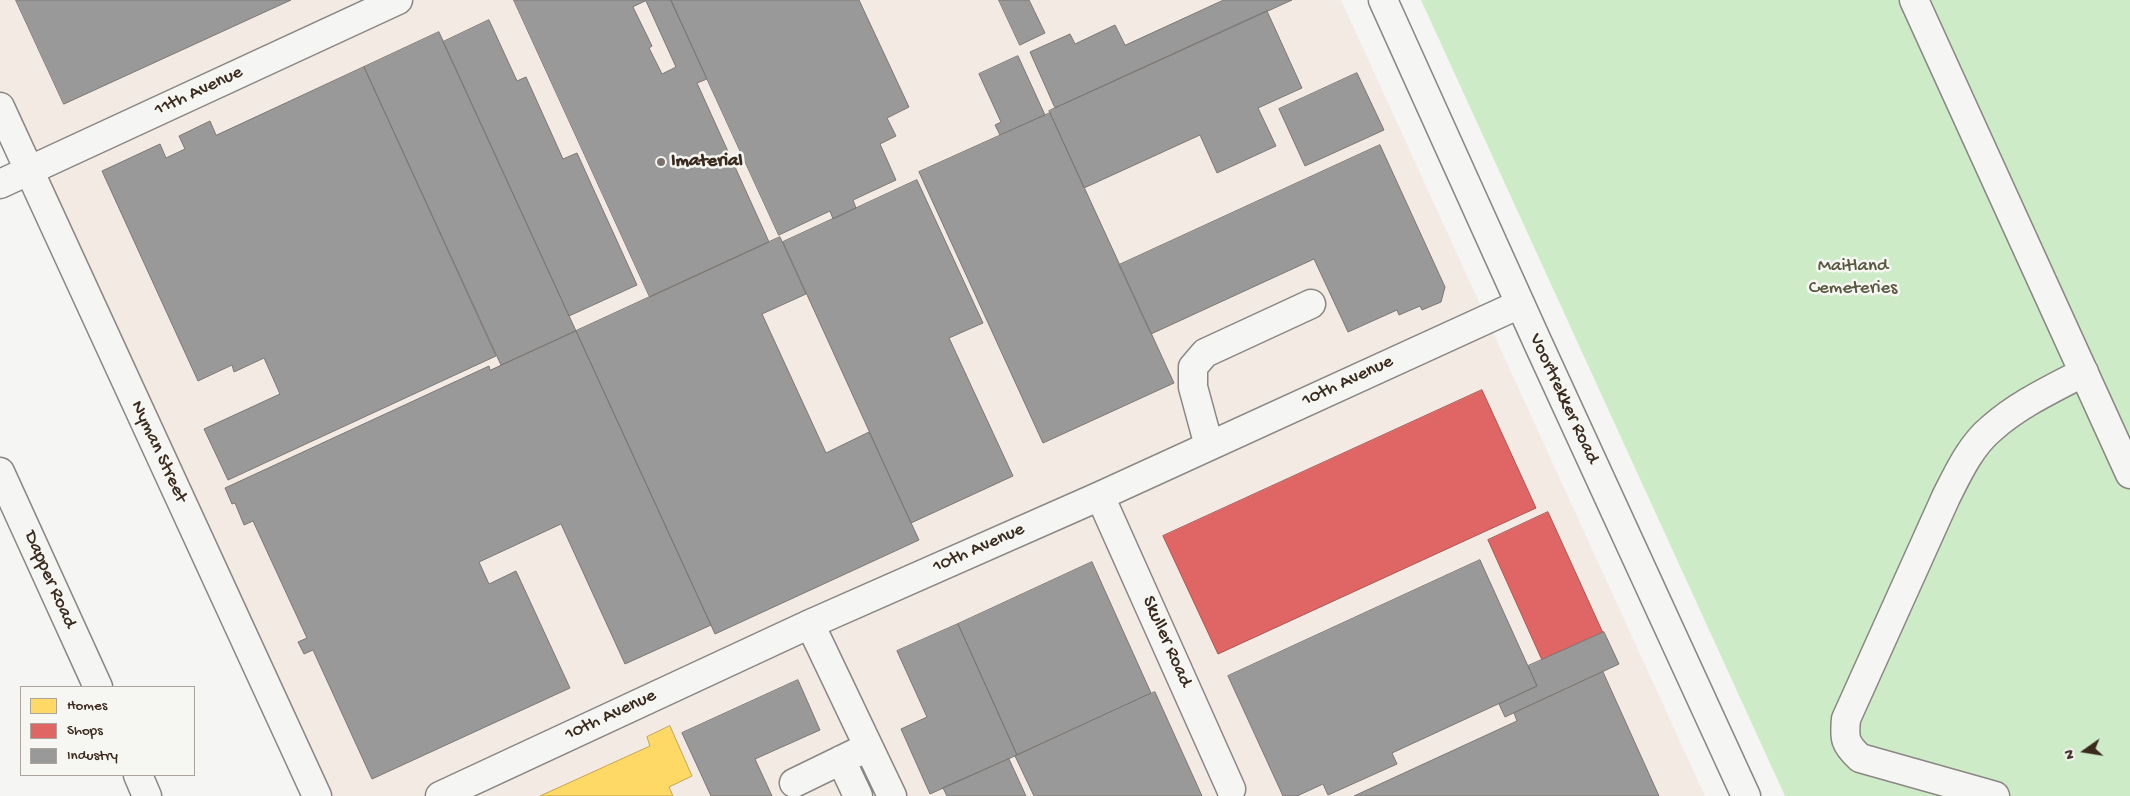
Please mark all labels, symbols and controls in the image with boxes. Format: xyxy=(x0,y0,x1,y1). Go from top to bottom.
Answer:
street label: 11th Avenue xyxy=(151,62,247,122)
place label: Imaterial xyxy=(671,151,743,173)
marker: Imaterial xyxy=(655,156,667,168)
park label: Maitland Cemeteries xyxy=(1809,256,1897,300)
street label: Voortrekker Road xyxy=(1523,330,1603,468)
street label: 10th Avenue xyxy=(1299,351,1397,413)
street label: Nyman Street xyxy=(124,397,192,507)
street label: 10th Avenue xyxy=(930,519,1028,579)
street label: Dapper Road xyxy=(17,528,81,632)
street label: Skuller Road xyxy=(1136,593,1196,691)
street label: 10th Avenue xyxy=(562,685,660,747)
legend xyxy=(20,686,195,776)
text: Homes xyxy=(67,697,107,715)
text: Shops xyxy=(67,722,103,740)
north arrow xyxy=(2060,726,2110,776)
text: Industry xyxy=(67,747,118,765)
text: N xyxy=(2061,748,2079,761)

